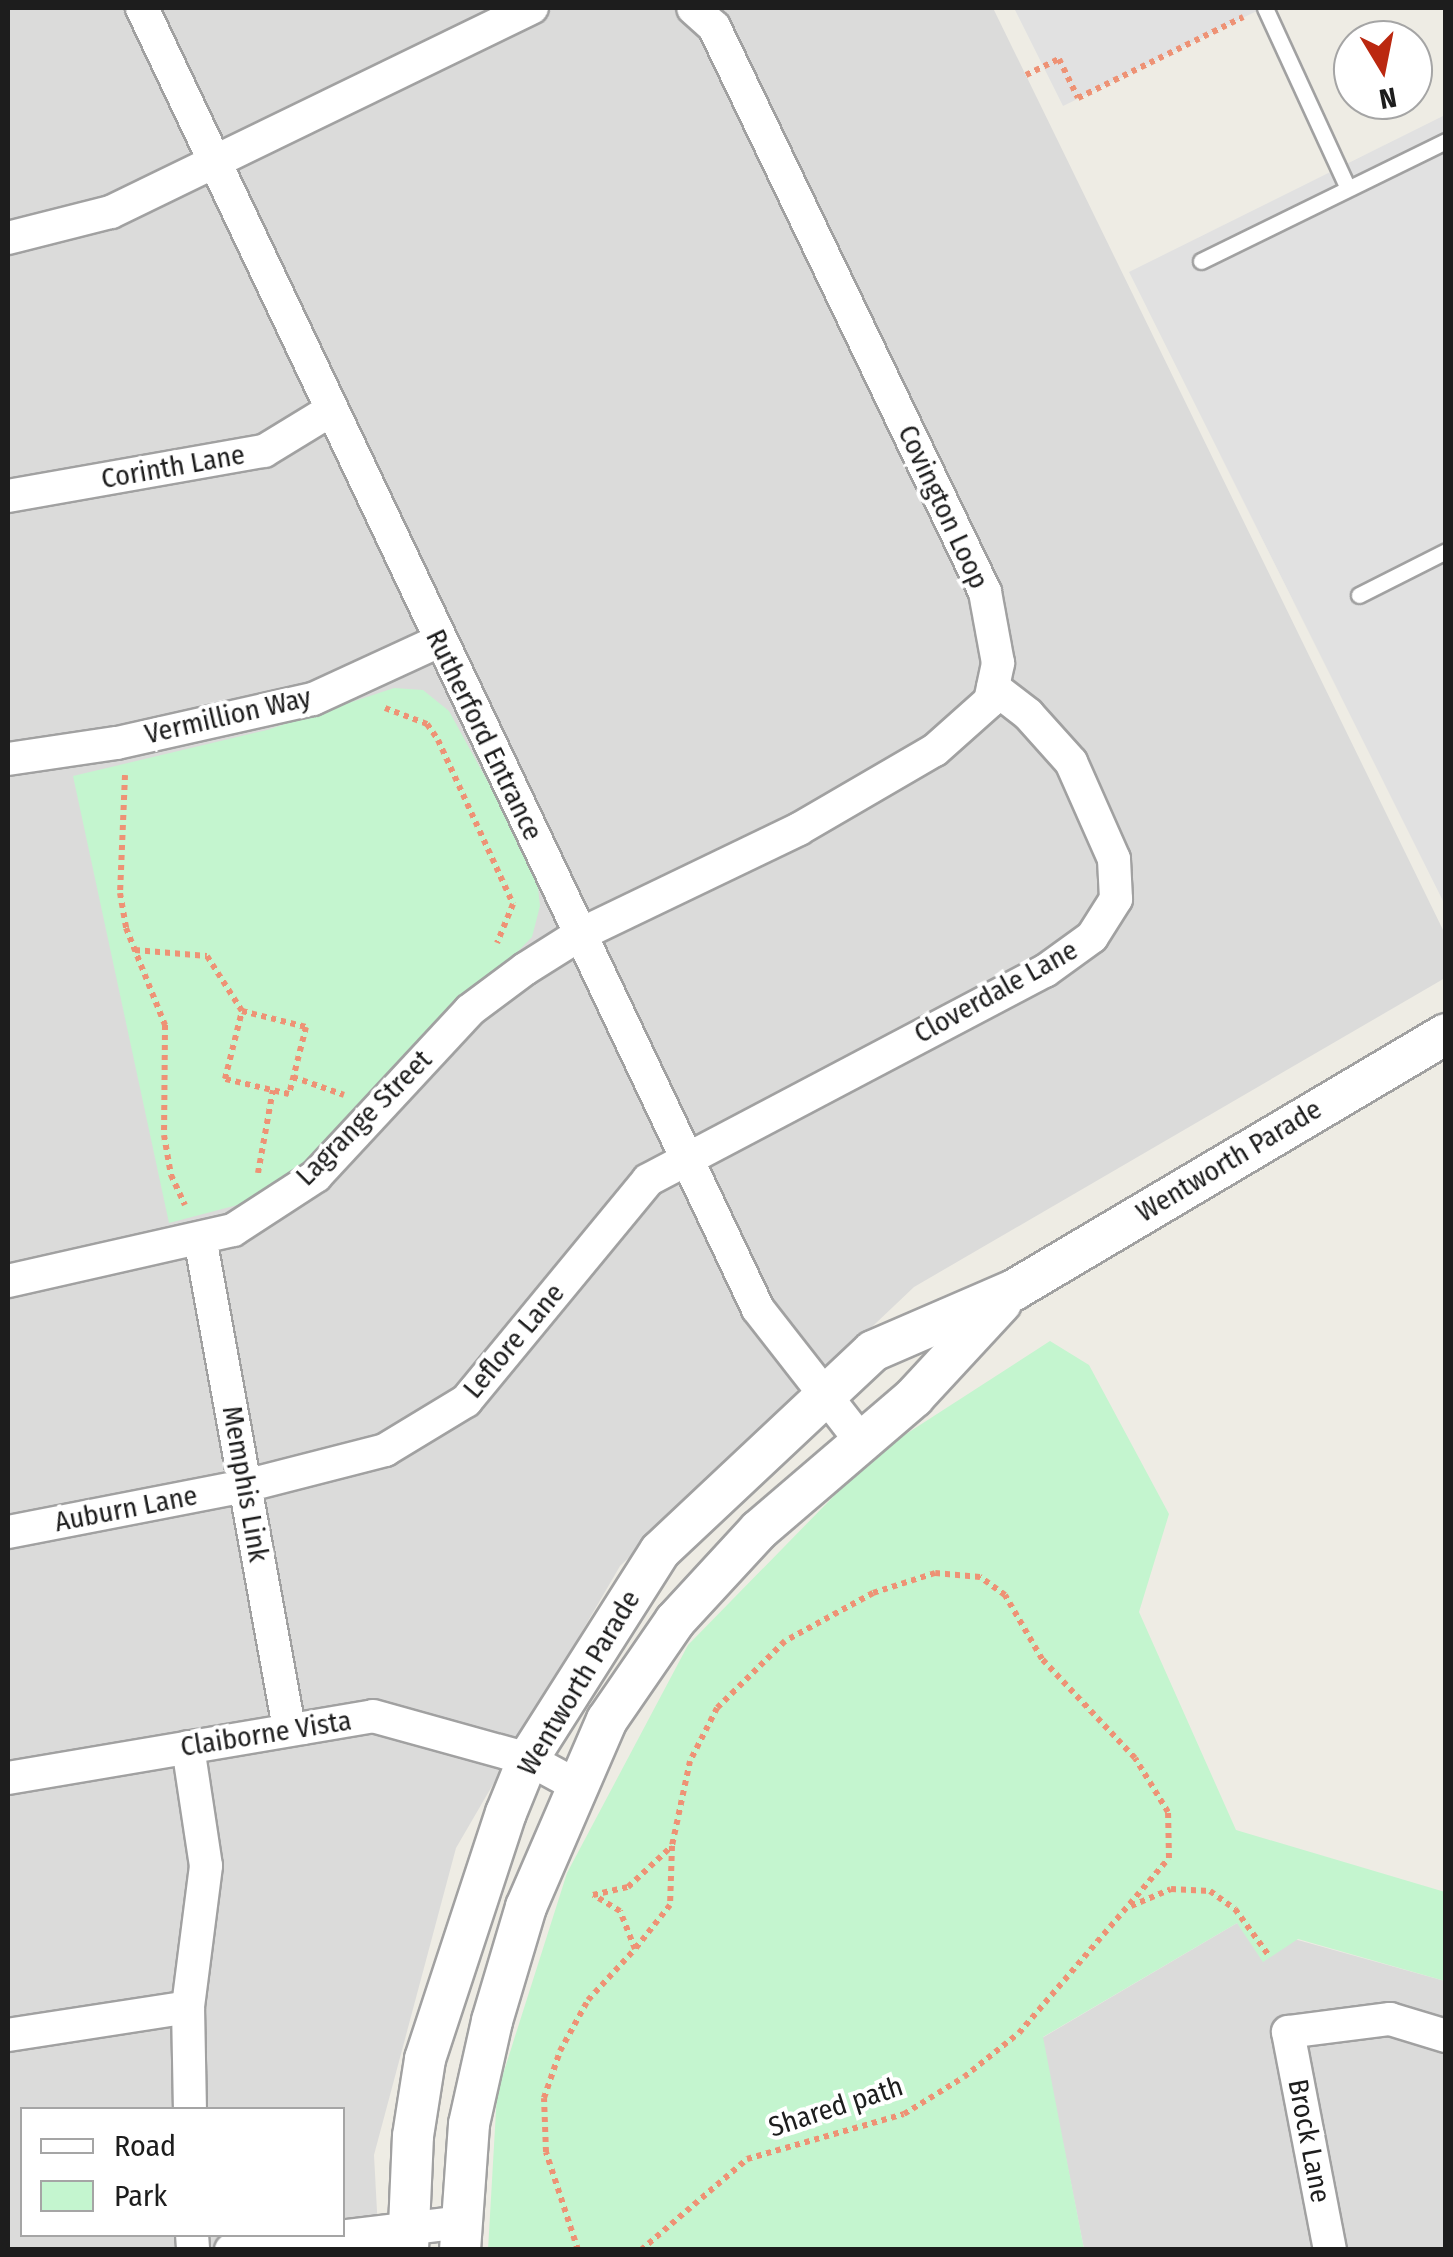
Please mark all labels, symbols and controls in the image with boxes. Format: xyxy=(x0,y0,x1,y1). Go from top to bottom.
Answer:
north arrow xyxy=(1333,20,1433,120)
text: N xyxy=(1377,80,1399,116)
street label: Covington Loop xyxy=(890,420,996,594)
street label: Corinth Lane xyxy=(99,438,247,496)
street label: Rutherford Entrance xyxy=(418,624,550,846)
street label: Vermillion Way xyxy=(142,681,314,751)
street label: Cloverdale Lane xyxy=(908,933,1084,1051)
street label: Lagrange Street xyxy=(289,1043,439,1193)
street label: Wentworth Parade xyxy=(1130,1092,1328,1230)
street label: Leflore Lane xyxy=(456,1277,572,1405)
street label: Memphis Link xyxy=(215,1403,275,1565)
street label: Auburn Lane xyxy=(52,1479,200,1539)
street label: Wentworth Parade xyxy=(510,1584,648,1782)
street label: Claiborne Vista xyxy=(178,1704,354,1764)
street label: Shared path xyxy=(765,2070,907,2144)
street label: Brock Lane xyxy=(1281,2076,1337,2206)
legend xyxy=(20,2107,345,2237)
text: Road xyxy=(114,2128,176,2164)
text: Park xyxy=(114,2178,167,2214)

